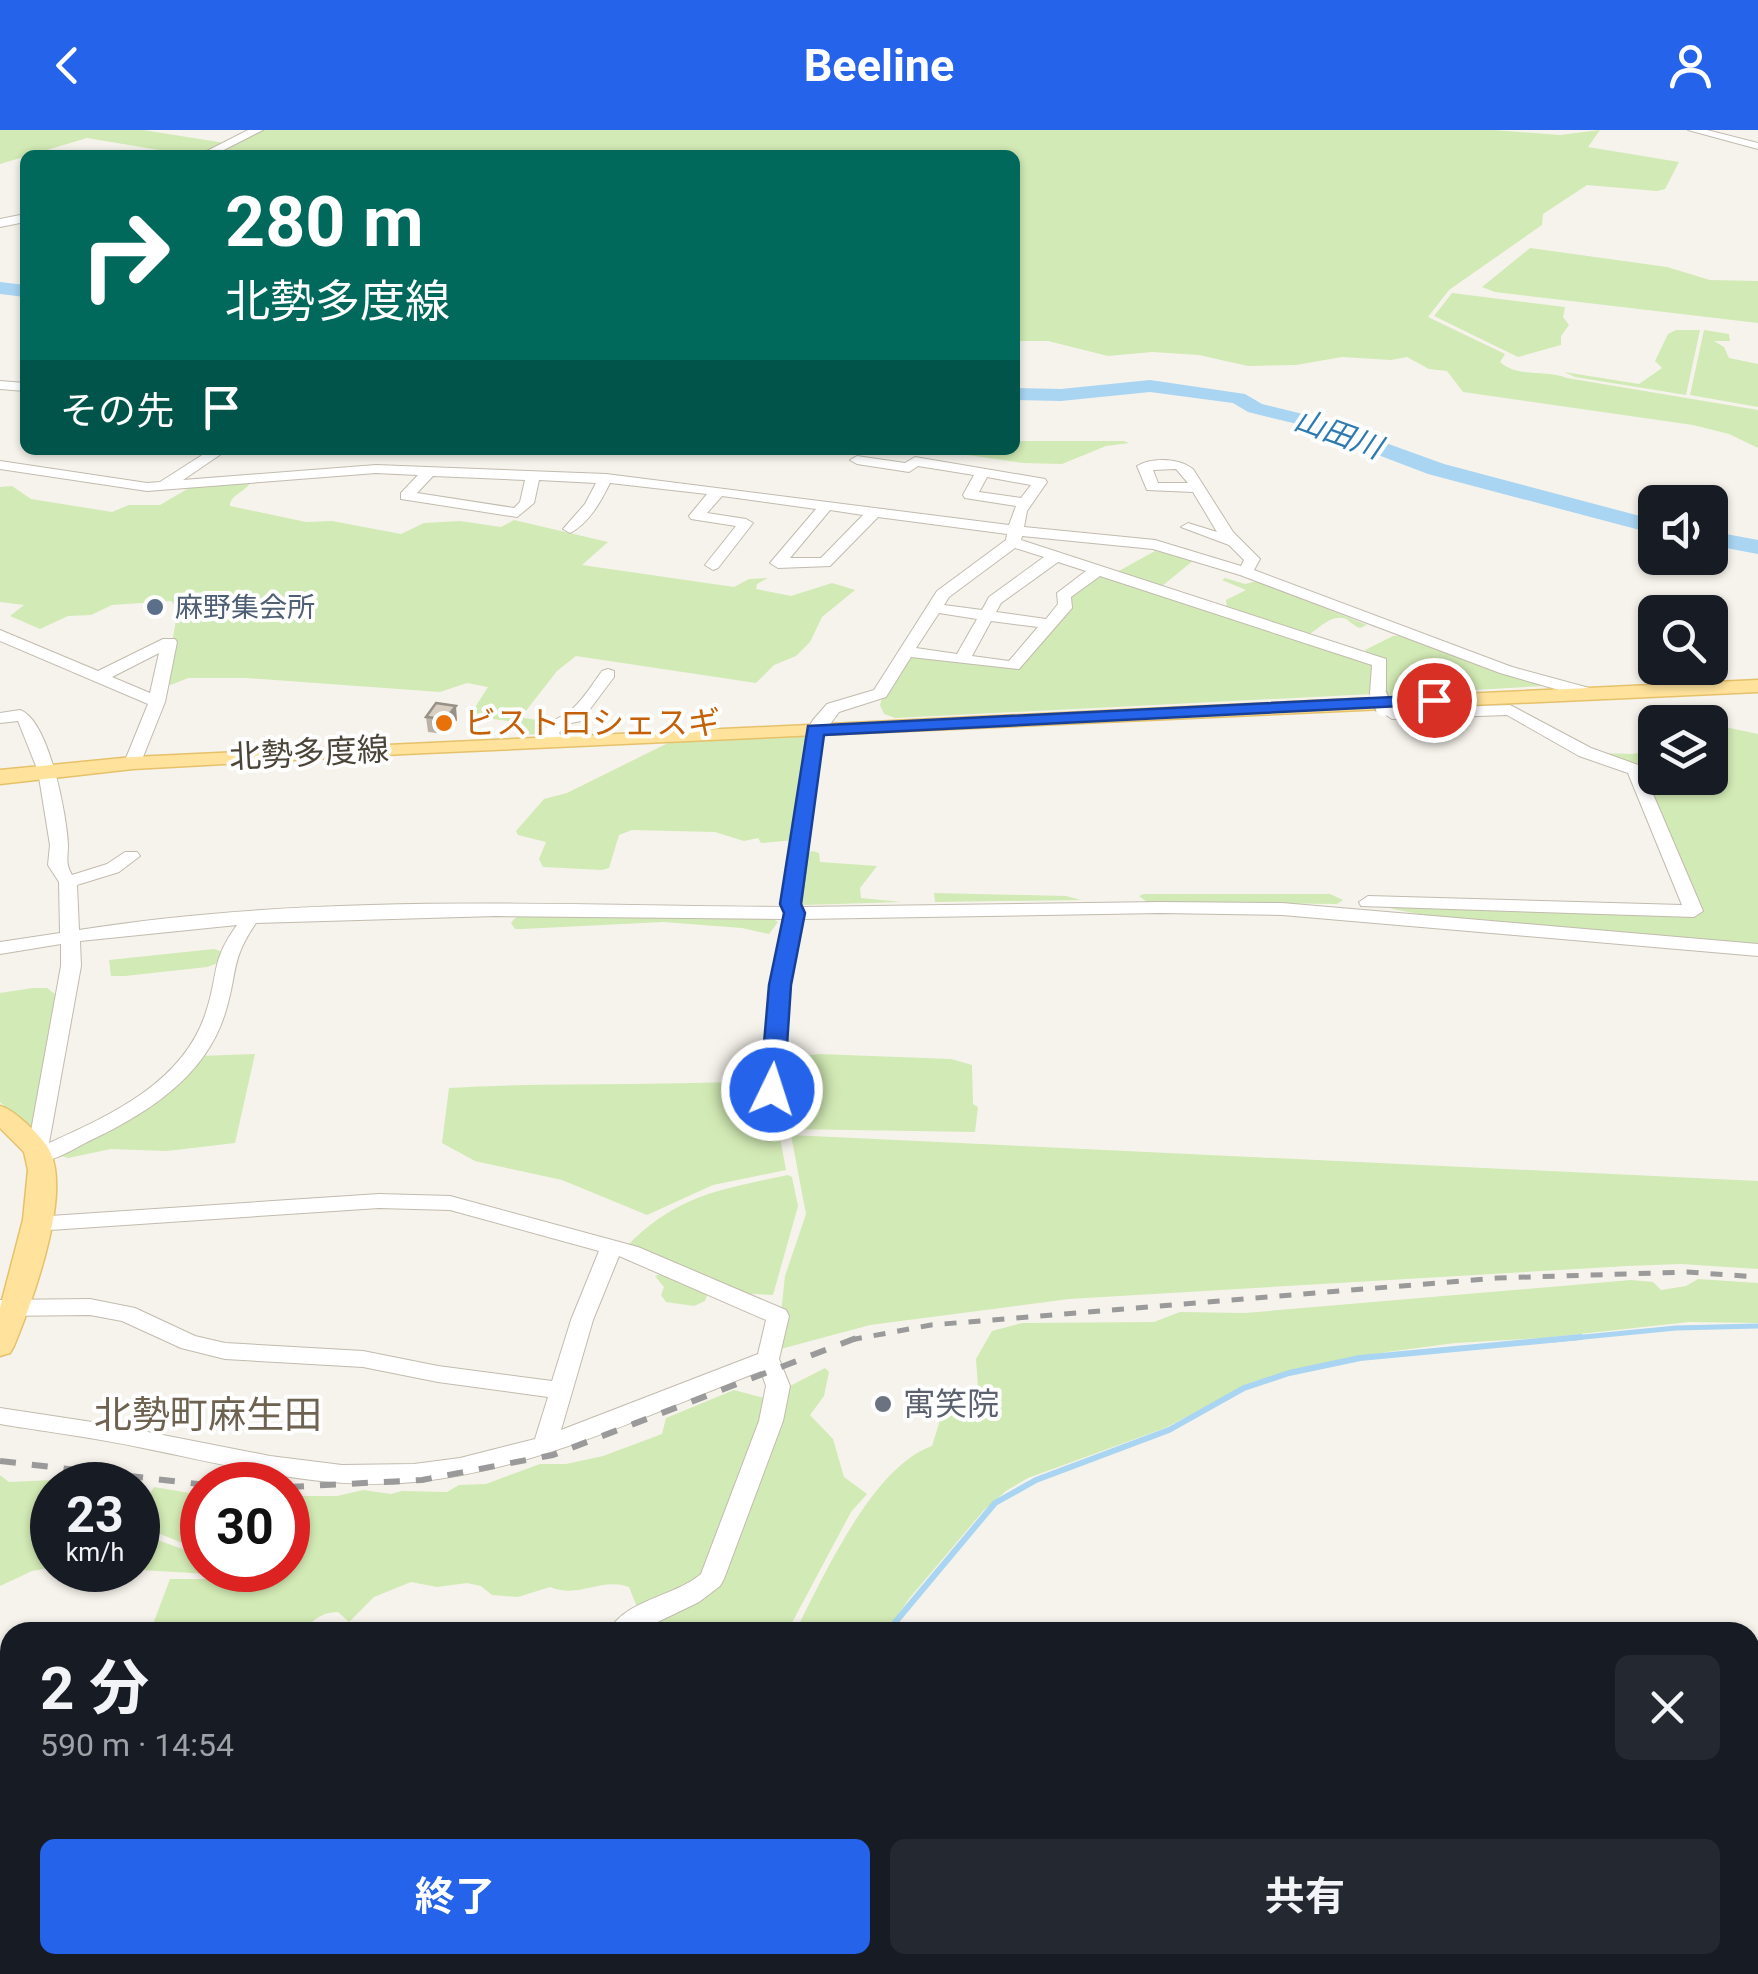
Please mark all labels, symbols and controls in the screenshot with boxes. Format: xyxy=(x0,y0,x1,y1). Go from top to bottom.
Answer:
icon: back xyxy=(40,38,95,93)
icon: person xyxy=(1663,38,1718,93)
text: Beeline xyxy=(804,39,954,92)
text: 280 m xyxy=(225,181,424,263)
icon: right xyxy=(60,190,190,320)
text: 北勢多度線 xyxy=(225,275,450,328)
icon: arrive xyxy=(194,380,249,435)
text: その先 xyxy=(60,389,174,433)
water label: 山田川 xyxy=(1290,402,1389,466)
map controls xyxy=(1638,485,1728,795)
button: sound xyxy=(1638,485,1728,575)
place label: 麻野集会所 xyxy=(175,591,315,624)
button: search xyxy=(1638,595,1728,685)
marker: 麻野集会所 xyxy=(144,596,166,618)
pin xyxy=(1392,658,1477,743)
icon: arrive xyxy=(1407,673,1462,728)
place label: ビストロシェスギ xyxy=(464,704,720,742)
button: layers xyxy=(1638,705,1728,795)
marker: ビストロシェスギ xyxy=(433,712,455,734)
street label: 北勢多度線 xyxy=(228,730,390,776)
position arrow xyxy=(720,1038,824,1142)
place label: 寓笑院 xyxy=(903,1385,999,1423)
district label: 北勢町麻生田 xyxy=(94,1393,322,1437)
marker: 寓笑院 xyxy=(872,1393,894,1415)
speed limit sign: 30 xyxy=(180,1462,310,1592)
text: 23 xyxy=(66,1486,124,1544)
text: km/h xyxy=(66,1538,124,1567)
text: 2 分 xyxy=(40,1653,149,1724)
button: close xyxy=(1615,1655,1720,1760)
text: 590 m · 14:54 xyxy=(40,1726,234,1764)
button: 終了 xyxy=(40,1839,870,1954)
button: 共有 xyxy=(890,1839,1720,1954)

